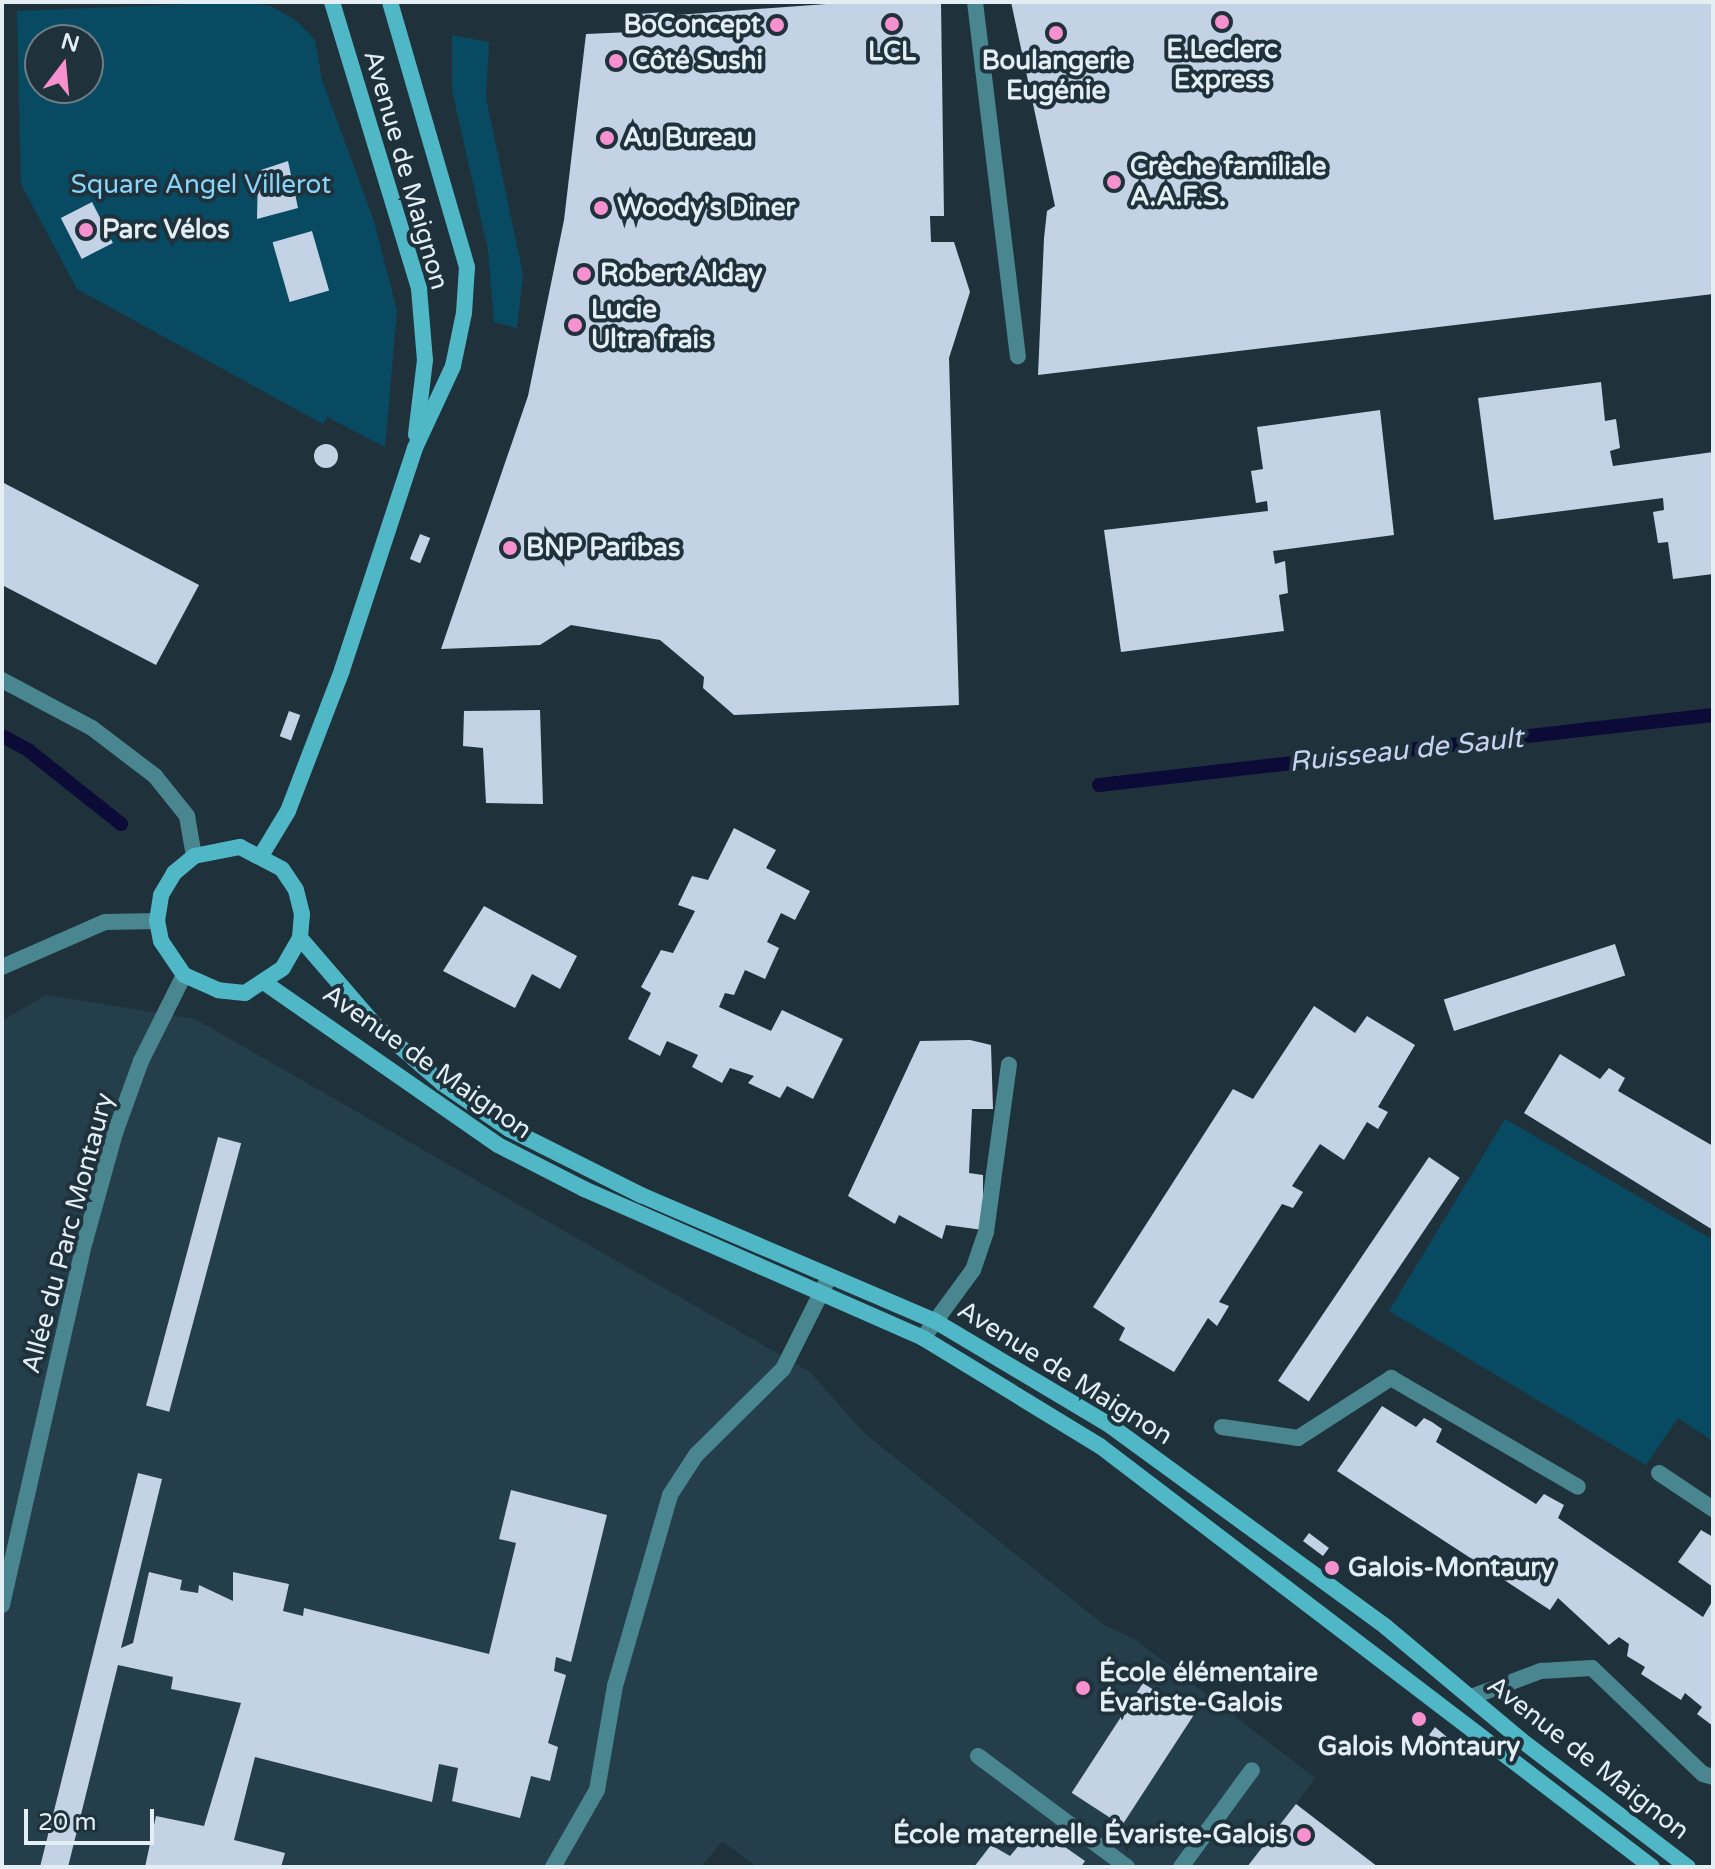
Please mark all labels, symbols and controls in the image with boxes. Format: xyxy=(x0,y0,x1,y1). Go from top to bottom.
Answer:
place label: BoConcept xyxy=(623,9,761,41)
marker: E.Leclerc Express xyxy=(1213,13,1231,31)
marker: LCL xyxy=(883,15,901,33)
marker: BoConcept xyxy=(768,16,786,34)
north arrow xyxy=(24,24,104,104)
marker: Boulangerie Eugénie xyxy=(1047,24,1065,42)
text: N xyxy=(58,28,82,58)
place label: E.Leclerc Express xyxy=(1166,34,1278,96)
place label: LCL xyxy=(868,36,916,68)
place label: Côté Sushi xyxy=(632,45,763,77)
place label: Boulangerie Eugénie xyxy=(982,45,1130,106)
street label: Avenue de Maignon xyxy=(357,47,455,293)
marker: Côté Sushi xyxy=(607,52,625,70)
place label: Au Bureau xyxy=(623,122,753,154)
marker: Au Bureau xyxy=(598,129,616,147)
place label: Crèche familiale A.A.F.S. xyxy=(1130,151,1327,212)
park label: Square Angel Villerot xyxy=(71,169,331,201)
marker: Crèche familiale A.A.F.S. xyxy=(1105,173,1123,191)
place label: Woody's Diner xyxy=(617,192,795,224)
marker: Woody's Diner xyxy=(592,199,610,217)
place label: Parc Vélos xyxy=(102,214,230,246)
marker: Parc Vélos xyxy=(77,221,95,239)
place label: Robert Alday xyxy=(600,258,763,290)
marker: Robert Alday xyxy=(575,265,593,283)
place label: Lucie Ultra frais xyxy=(591,294,712,356)
marker: Lucie Ultra frais xyxy=(566,316,584,334)
place label: BNP Paribas xyxy=(526,532,680,564)
marker: BNP Paribas xyxy=(501,539,519,557)
water label: Ruisseau de Sault xyxy=(1287,721,1525,779)
street label: Avenue de Maignon xyxy=(317,978,537,1146)
street label: Allée du Parc Montaury xyxy=(15,1089,121,1377)
street label: Avenue de Maignon xyxy=(952,1294,1178,1452)
place label: Galois-Montaury xyxy=(1348,1552,1554,1584)
marker: Galois-Montaury xyxy=(1323,1559,1341,1577)
place label: École élémentaire Évariste-Galois xyxy=(1099,1657,1318,1718)
street label: Avenue de Maignon xyxy=(1481,1669,1695,1847)
marker: École élémentaire Évariste-Galois xyxy=(1074,1679,1092,1697)
marker: Galois Montaury xyxy=(1410,1710,1428,1728)
place label: Galois Montaury xyxy=(1318,1731,1520,1763)
scale bar xyxy=(28,1793,158,1843)
text: 20 m xyxy=(38,1808,96,1837)
place label: École maternelle Évariste-Galois xyxy=(893,1819,1288,1851)
marker: École maternelle Évariste-Galois xyxy=(1295,1826,1313,1844)

